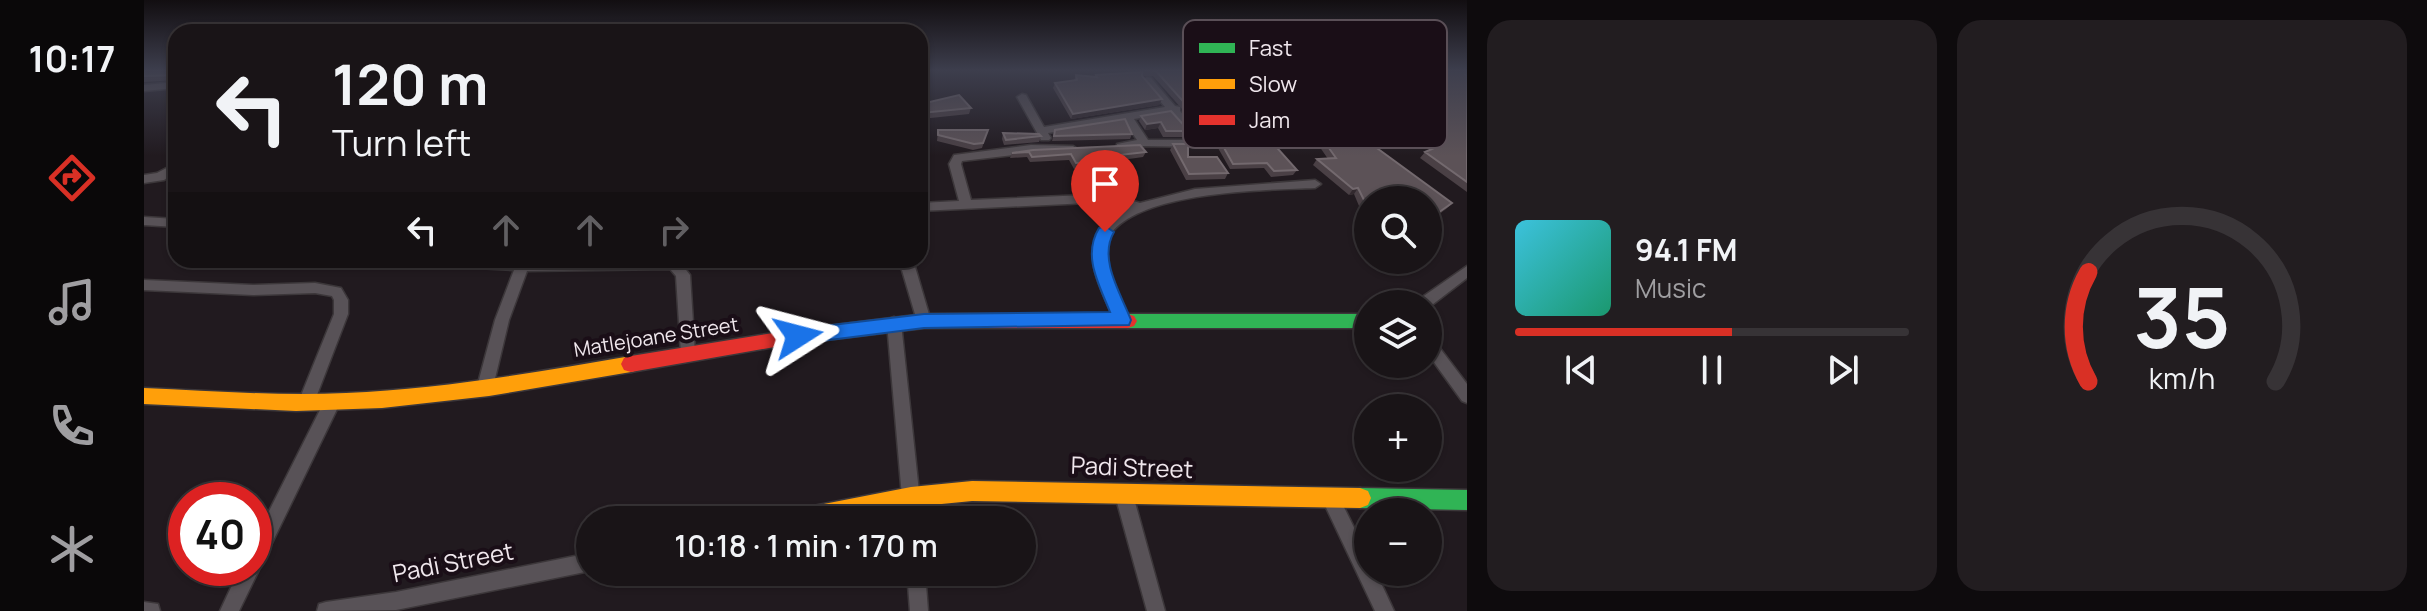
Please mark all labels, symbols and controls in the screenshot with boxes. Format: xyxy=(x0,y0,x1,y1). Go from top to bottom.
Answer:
legend xyxy=(1183,20,1447,148)
text: Fast xyxy=(1249,33,1292,63)
text: 10:17 xyxy=(29,34,115,83)
text: 120 m xyxy=(332,45,488,122)
icon: left xyxy=(200,56,304,160)
text: Slow xyxy=(1249,69,1297,99)
text: Jam xyxy=(1249,105,1290,135)
text: Turn left xyxy=(332,118,471,167)
icon: directions xyxy=(44,150,100,206)
pin xyxy=(1071,150,1139,232)
icon: arrive xyxy=(1083,162,1127,206)
map controls xyxy=(1354,186,1442,586)
button: search xyxy=(1354,186,1442,274)
icon: left xyxy=(400,208,444,252)
icon: ahead xyxy=(484,208,528,252)
icon: ahead xyxy=(568,208,612,252)
icon: right xyxy=(652,208,696,252)
text: 94.1 FM xyxy=(1635,229,1737,270)
text: 35 xyxy=(2133,258,2231,372)
text: Music xyxy=(1635,270,1706,306)
icon: music xyxy=(44,274,100,330)
button: layers xyxy=(1354,290,1442,378)
position arrow xyxy=(756,294,840,378)
street label: Matlejoane Street xyxy=(572,310,740,363)
icon: previous xyxy=(1559,348,1603,392)
icon: pause xyxy=(1690,348,1734,392)
icon: next xyxy=(1821,348,1865,392)
text: km/h xyxy=(2149,359,2215,398)
button: + xyxy=(1354,394,1442,482)
icon: phone xyxy=(44,398,100,454)
street label: Padi Street xyxy=(1070,448,1194,485)
speed limit sign: 40 xyxy=(168,482,272,586)
button: − xyxy=(1354,498,1442,586)
icon: climate xyxy=(44,521,100,577)
text: 10:18 · 1 min · 170 m xyxy=(674,525,938,566)
street label: Padi Street xyxy=(389,534,516,589)

